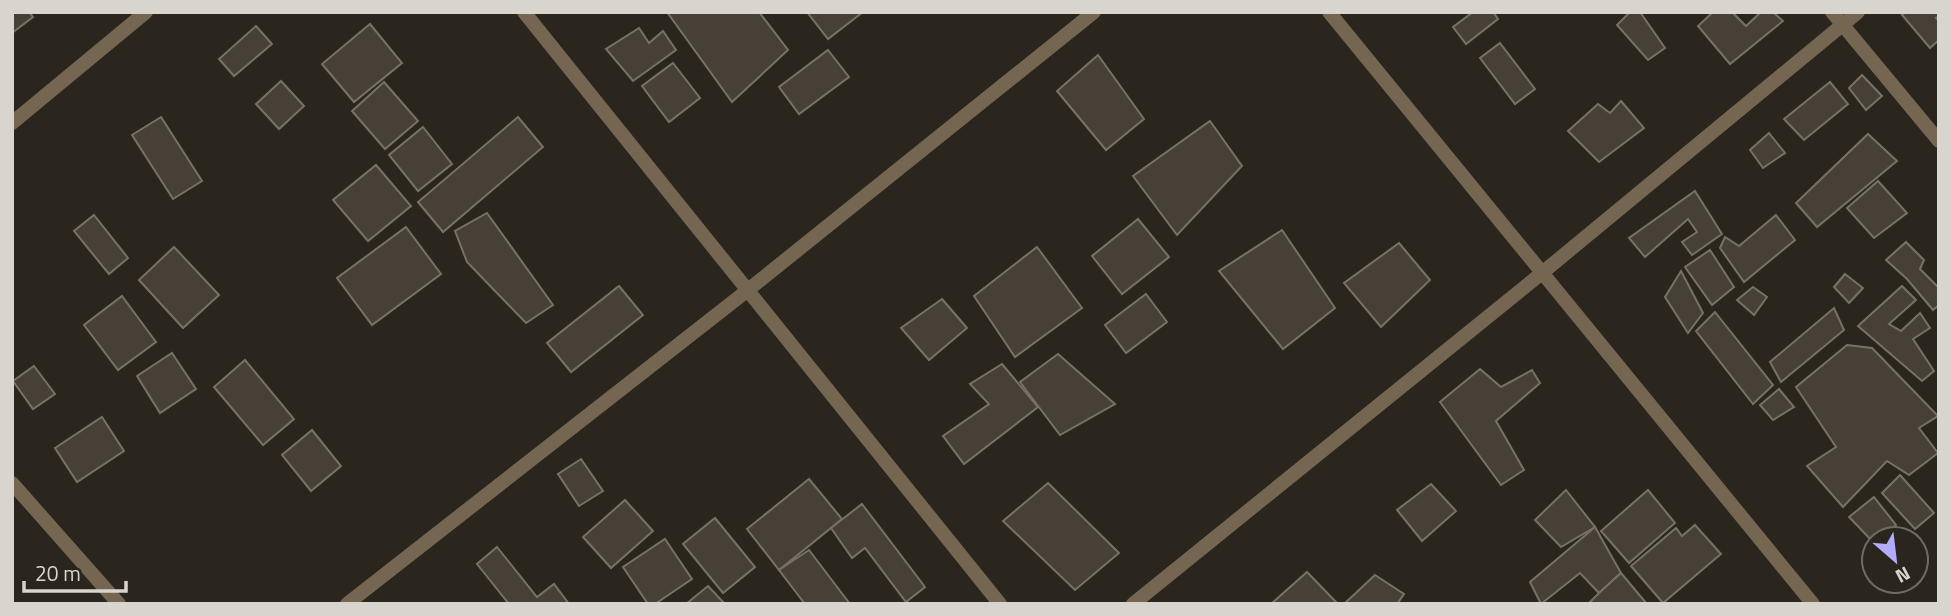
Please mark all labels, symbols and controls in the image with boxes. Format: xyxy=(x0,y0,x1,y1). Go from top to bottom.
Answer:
north arrow xyxy=(1860,525,1930,595)
scale bar xyxy=(24,550,126,594)
text: 20 m xyxy=(35,557,81,589)
text: N xyxy=(1891,560,1916,591)

